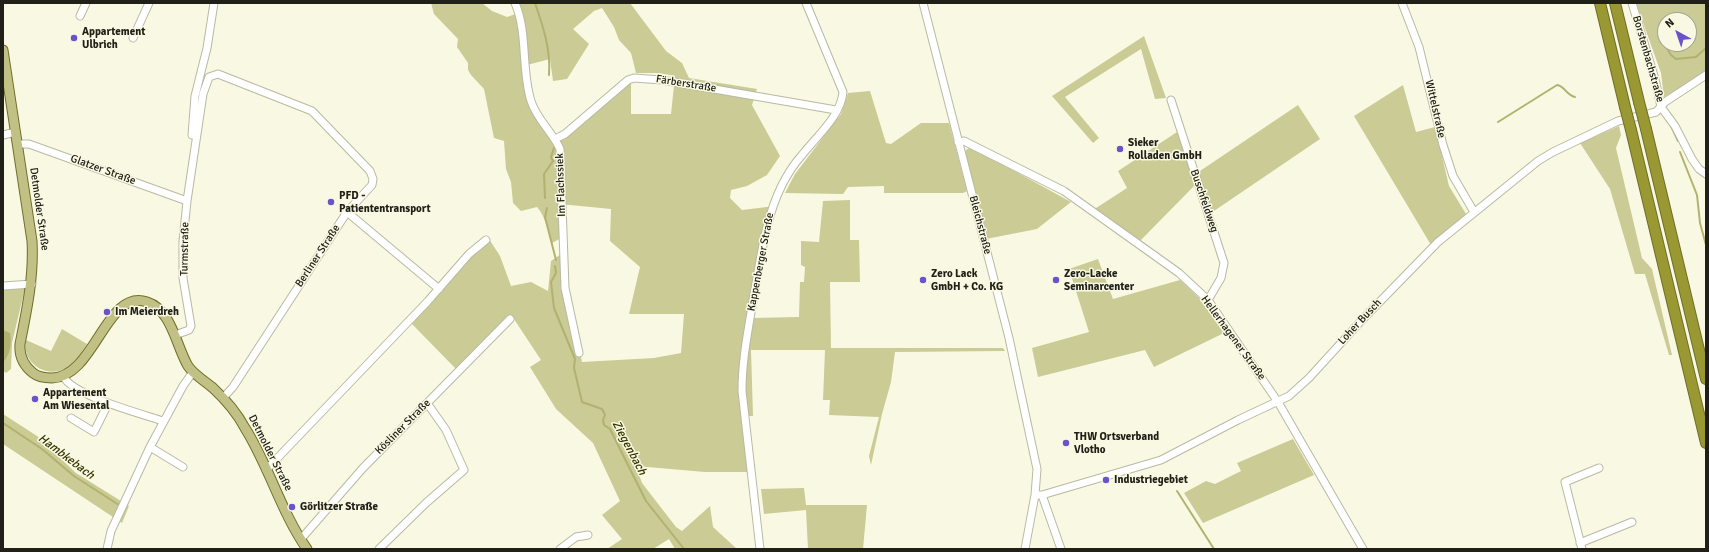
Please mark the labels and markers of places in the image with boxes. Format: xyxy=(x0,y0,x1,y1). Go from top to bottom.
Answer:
place label: Appartement Ulbrich xyxy=(82,25,145,51)
marker: Appartement Ulbrich xyxy=(69,33,79,43)
place label: Sieker Rolladen GmbH xyxy=(1128,136,1202,162)
marker: Sieker Rolladen GmbH xyxy=(1115,144,1125,154)
place label: PFD - Patiententransport xyxy=(339,189,431,215)
marker: PFD - Patiententransport xyxy=(326,197,336,207)
place label: Zero Lack GmbH + Co. KG xyxy=(931,267,1003,293)
place label: Zero-Lacke Seminarcenter xyxy=(1064,267,1134,293)
marker: Zero Lack GmbH + Co. KG xyxy=(918,275,928,285)
marker: Zero-Lacke Seminarcenter xyxy=(1051,275,1061,285)
place label: Im Meierdreh xyxy=(115,305,179,319)
marker: Im Meierdreh xyxy=(102,307,112,317)
place label: Appartement Am Wiesental xyxy=(43,386,110,412)
marker: Appartement Am Wiesental xyxy=(30,394,40,404)
place label: THW Ortsverband Vlotho xyxy=(1074,430,1159,456)
marker: THW Ortsverband Vlotho xyxy=(1061,438,1071,448)
place label: Industriegebiet xyxy=(1114,473,1188,487)
marker: Industriegebiet xyxy=(1101,475,1111,485)
place label: Görlitzer Straße xyxy=(300,500,378,514)
marker: Görlitzer Straße xyxy=(287,502,297,512)

